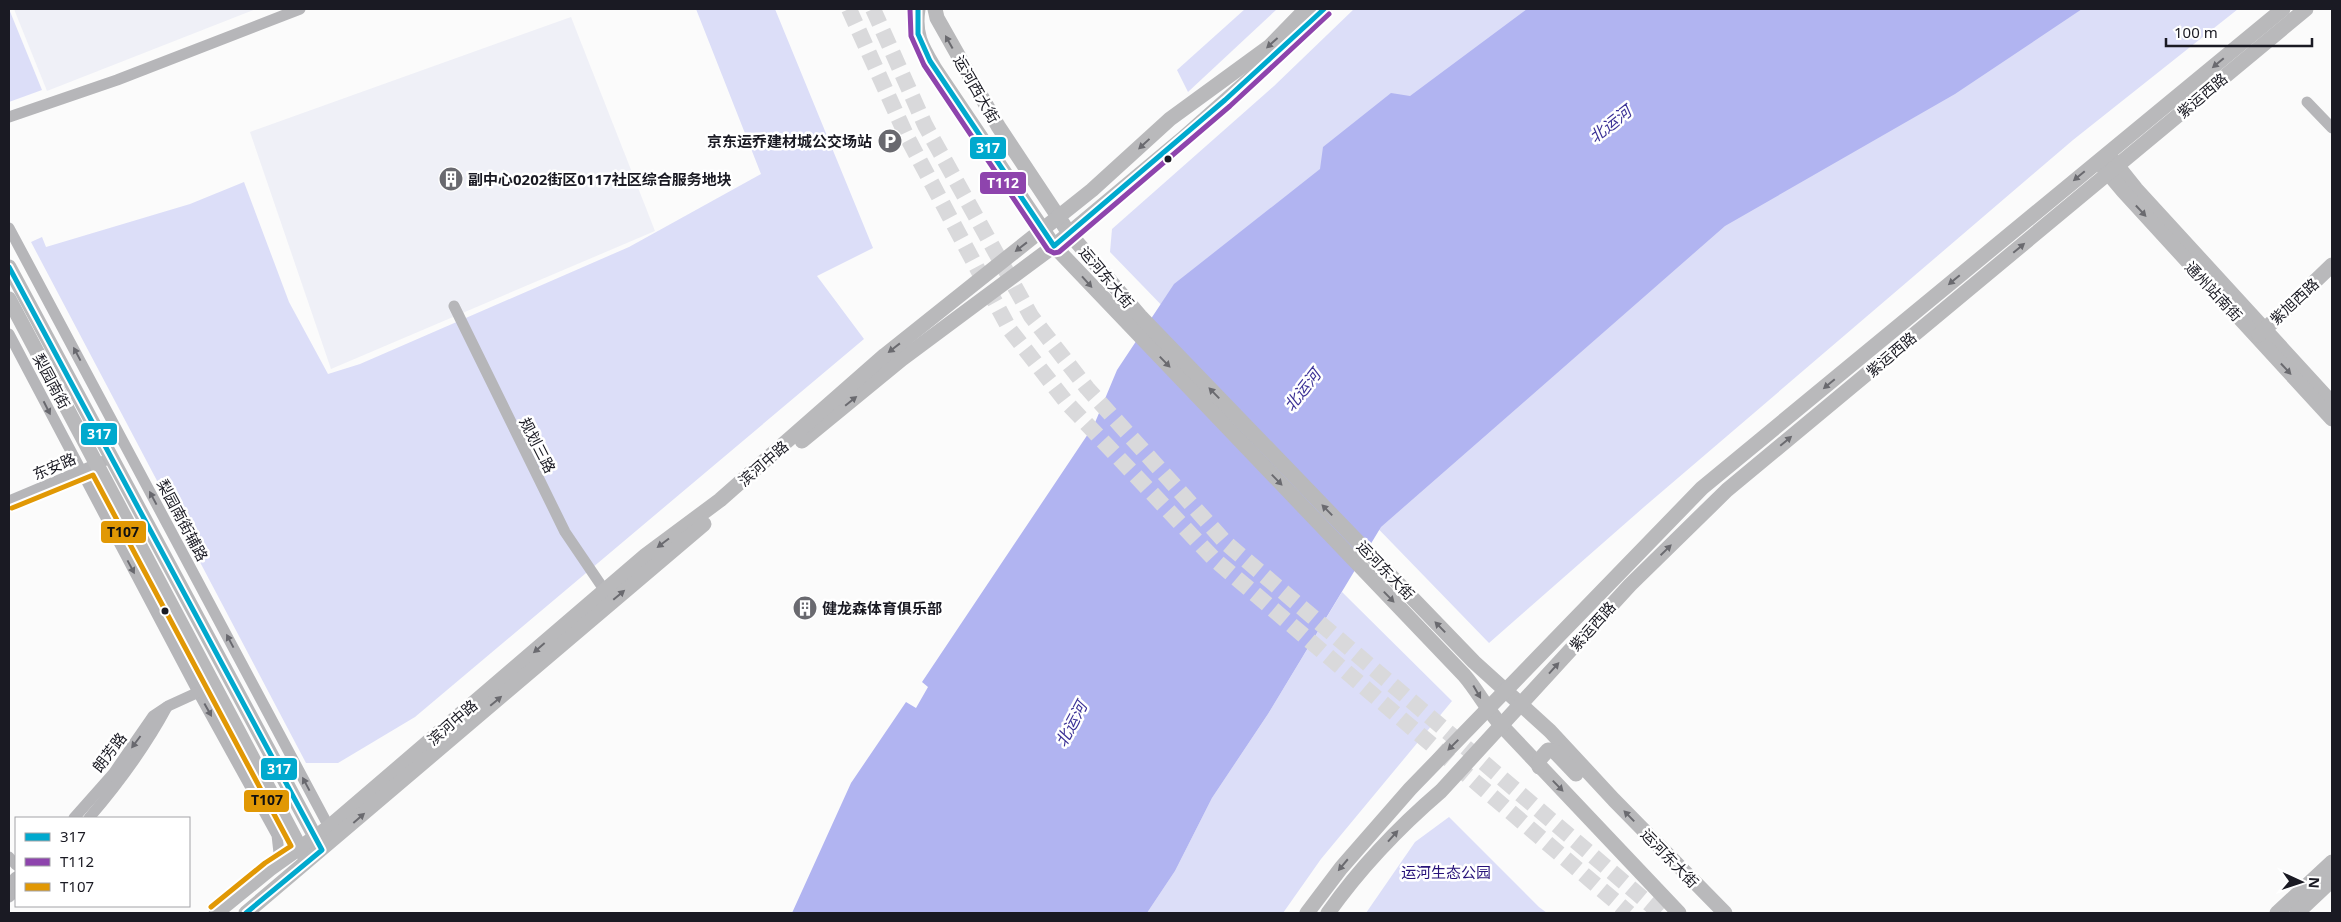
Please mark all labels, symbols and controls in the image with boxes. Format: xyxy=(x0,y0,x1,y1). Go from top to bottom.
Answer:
scale bar xyxy=(2166,15,2312,47)
text: 100 m xyxy=(2174,22,2218,42)
one-way arrow xyxy=(945,35,954,49)
one-way arrow xyxy=(1266,37,1278,49)
street label: 运河西大街 xyxy=(950,52,1004,126)
one-way arrow xyxy=(2212,57,2225,68)
street label: 紫运西路 xyxy=(2173,68,2231,122)
water label: 北运河 xyxy=(1584,99,1638,147)
parking icon: 京东运乔建材城公交场站 xyxy=(877,128,903,154)
place label: 京东运乔建材城公交场站 xyxy=(707,131,872,151)
line badge: 317 xyxy=(969,136,1007,160)
text: 317 xyxy=(976,138,1000,157)
one-way arrow xyxy=(1139,138,1151,150)
unlabelled marker xyxy=(1163,154,1173,164)
building icon: 副中心0202街区0117社区综合服务地块 xyxy=(438,166,464,192)
place label: 副中心0202街区0117社区综合服务地块 xyxy=(468,169,732,189)
line badge: T112 xyxy=(979,171,1027,195)
one-way arrow xyxy=(2073,171,2086,182)
text: T112 xyxy=(987,173,1019,192)
one-way arrow xyxy=(2135,205,2146,217)
one-way arrow xyxy=(1015,241,1028,252)
street label: 运河东大街 xyxy=(1075,242,1139,312)
one-way arrow xyxy=(2012,243,2025,254)
street label: 通州站南街 xyxy=(2181,257,2247,325)
street label: 紫旭西路 xyxy=(2265,273,2323,329)
one-way arrow xyxy=(1947,274,1960,285)
one-way arrow xyxy=(1081,275,1093,287)
street label: 紫运西路 xyxy=(1862,327,1920,381)
one-way arrow xyxy=(888,342,901,353)
one-way arrow xyxy=(73,347,81,362)
street label: 梨园南街 xyxy=(29,350,75,412)
one-way arrow xyxy=(1158,356,1170,368)
water label: 北运河 xyxy=(1279,362,1327,416)
one-way arrow xyxy=(2280,363,2292,375)
one-way arrow xyxy=(1822,378,1835,389)
one-way arrow xyxy=(1209,387,1221,399)
one-way arrow xyxy=(844,395,857,406)
one-way arrow xyxy=(43,401,51,415)
street label: 规划三路 xyxy=(515,414,561,476)
line badge: 317 xyxy=(80,422,118,446)
text: 317 xyxy=(87,424,111,443)
street label: 滨河中路 xyxy=(734,436,792,490)
one-way arrow xyxy=(1780,436,1792,447)
street label: 东安路 xyxy=(29,448,79,484)
one-way arrow xyxy=(1271,473,1283,485)
street label: 梨园南街辅路 xyxy=(153,476,213,564)
one-way arrow xyxy=(149,490,157,505)
one-way arrow xyxy=(1322,504,1334,516)
line badge: T107 xyxy=(100,520,147,544)
text: T107 xyxy=(107,522,139,541)
street label: 运河东大街 xyxy=(1353,536,1419,604)
one-way arrow xyxy=(657,537,670,548)
one-way arrow xyxy=(1659,544,1671,556)
one-way arrow xyxy=(127,560,135,575)
one-way arrow xyxy=(613,590,626,601)
one-way arrow xyxy=(1383,591,1395,603)
building icon: 健龙森体育俱乐部 xyxy=(792,595,818,621)
street label: 紫运西路 xyxy=(1564,597,1620,655)
place label: 健龙森体育俱乐部 xyxy=(822,598,942,618)
unlabelled marker xyxy=(160,606,170,616)
one-way arrow xyxy=(1434,621,1446,633)
one-way arrow xyxy=(226,634,234,648)
one-way arrow xyxy=(533,642,546,653)
one-way arrow xyxy=(1548,662,1560,674)
one-way arrow xyxy=(1473,685,1481,700)
street label: 滨河中路 xyxy=(423,695,481,749)
one-way arrow xyxy=(489,695,501,707)
water label: 北运河 xyxy=(1050,695,1093,750)
one-way arrow xyxy=(204,703,212,718)
street label: 朗芳路 xyxy=(87,728,131,776)
one-way arrow xyxy=(131,735,141,749)
one-way arrow xyxy=(1448,739,1460,751)
line badge: 317 xyxy=(260,757,298,781)
text: 317 xyxy=(267,759,291,778)
one-way arrow xyxy=(302,777,310,792)
one-way arrow xyxy=(1552,780,1564,792)
line badge: T107 xyxy=(243,789,290,813)
text: T107 xyxy=(251,790,283,809)
one-way arrow xyxy=(1623,810,1635,822)
one-way arrow xyxy=(352,812,364,824)
legend xyxy=(15,817,190,907)
street label: 运河东大街 xyxy=(1637,824,1703,892)
text: 317 xyxy=(60,826,86,846)
one-way arrow xyxy=(1387,830,1399,842)
text: T112 xyxy=(60,851,94,871)
north arrow xyxy=(2276,857,2326,907)
one-way arrow xyxy=(1338,858,1349,871)
park label: 运河生态公园 xyxy=(1401,862,1491,882)
text: T107 xyxy=(60,876,94,896)
text: N xyxy=(2305,877,2324,889)

